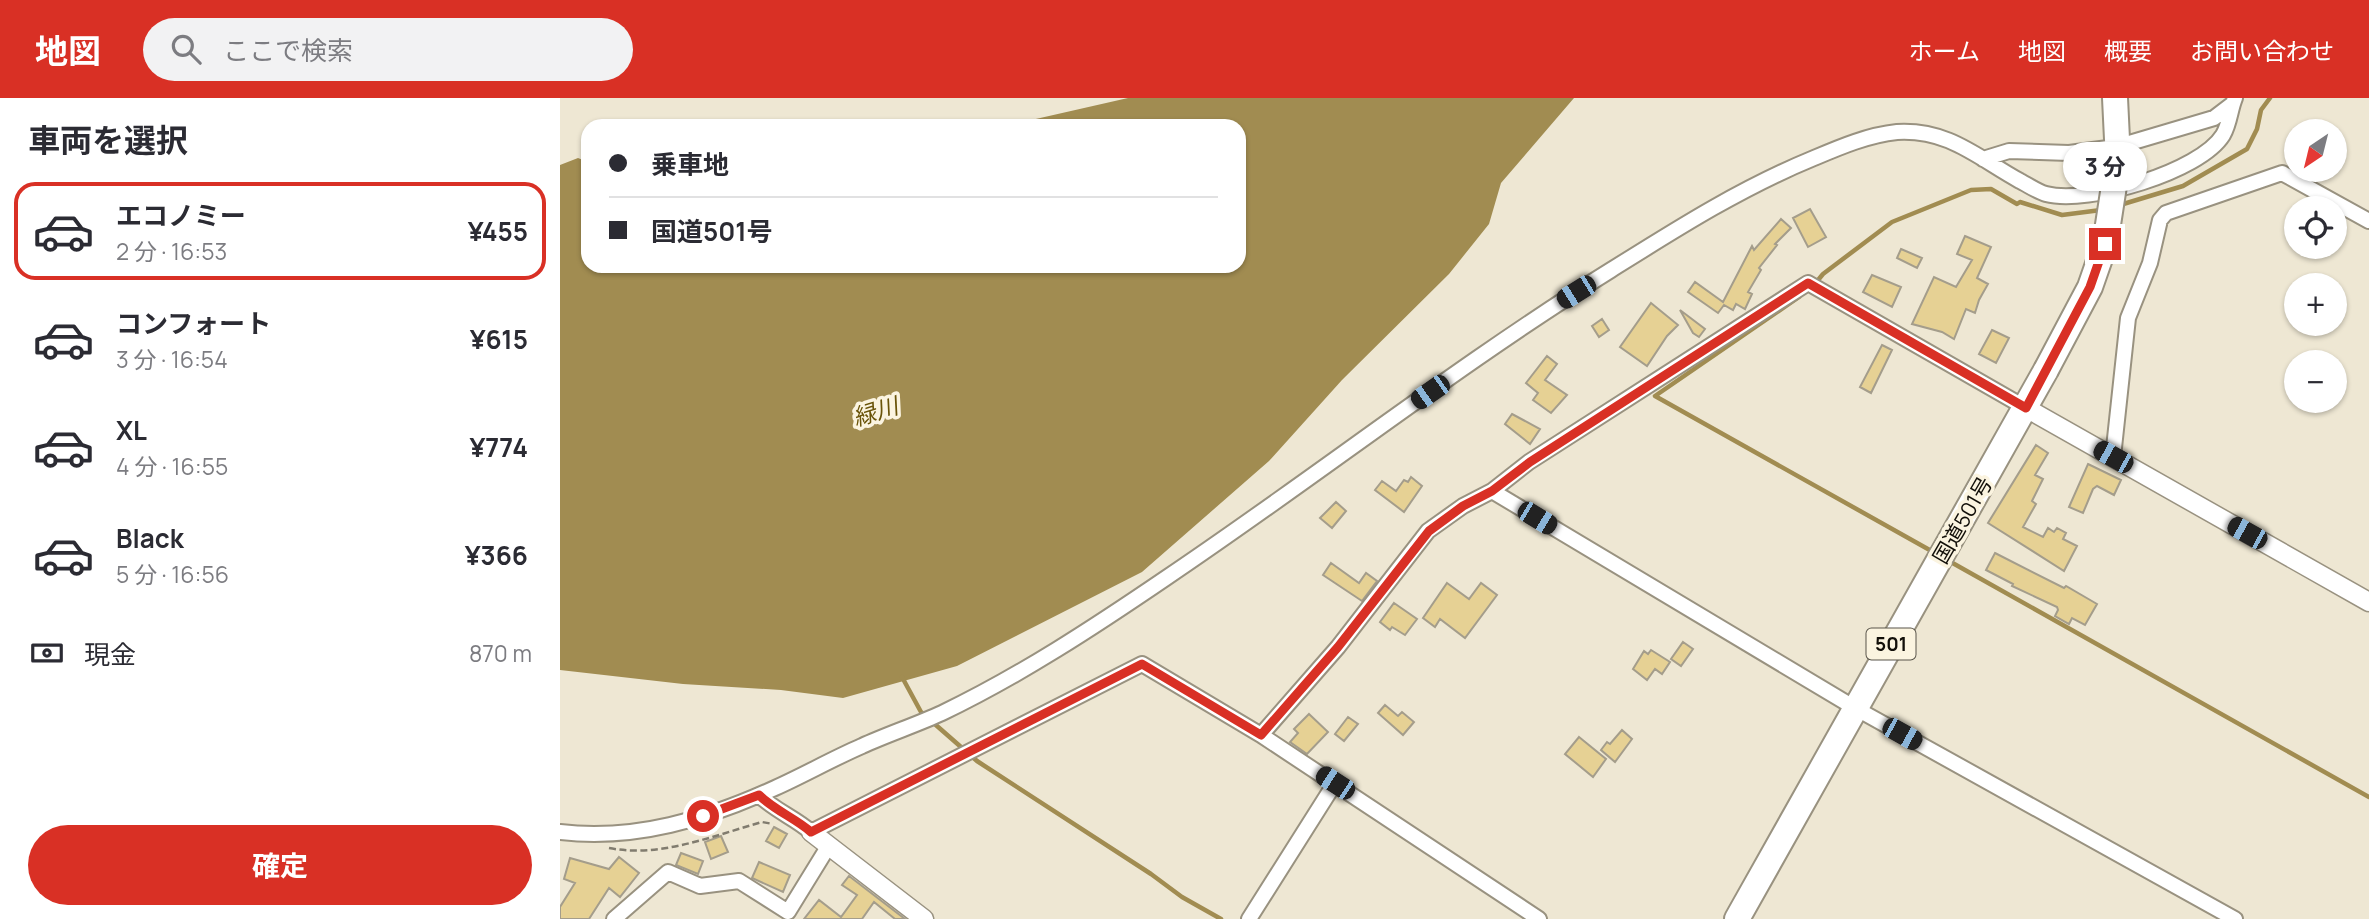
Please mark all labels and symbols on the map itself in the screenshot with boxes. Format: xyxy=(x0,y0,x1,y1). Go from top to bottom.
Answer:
north arrow xyxy=(2284,119,2347,182)
callout: 3 分 xyxy=(2063,142,2147,192)
route end xyxy=(2089,228,2121,260)
car xyxy=(1553,272,1600,312)
car xyxy=(1407,371,1454,413)
water label: 緑川 xyxy=(848,388,905,433)
car xyxy=(2090,438,2137,476)
street label: 国道501号 xyxy=(1926,471,1998,569)
car xyxy=(1514,498,1561,538)
car xyxy=(2224,514,2271,552)
road number: 501 xyxy=(1866,628,1916,660)
car xyxy=(1879,715,1926,753)
car xyxy=(1312,763,1359,803)
route start xyxy=(687,800,719,832)

